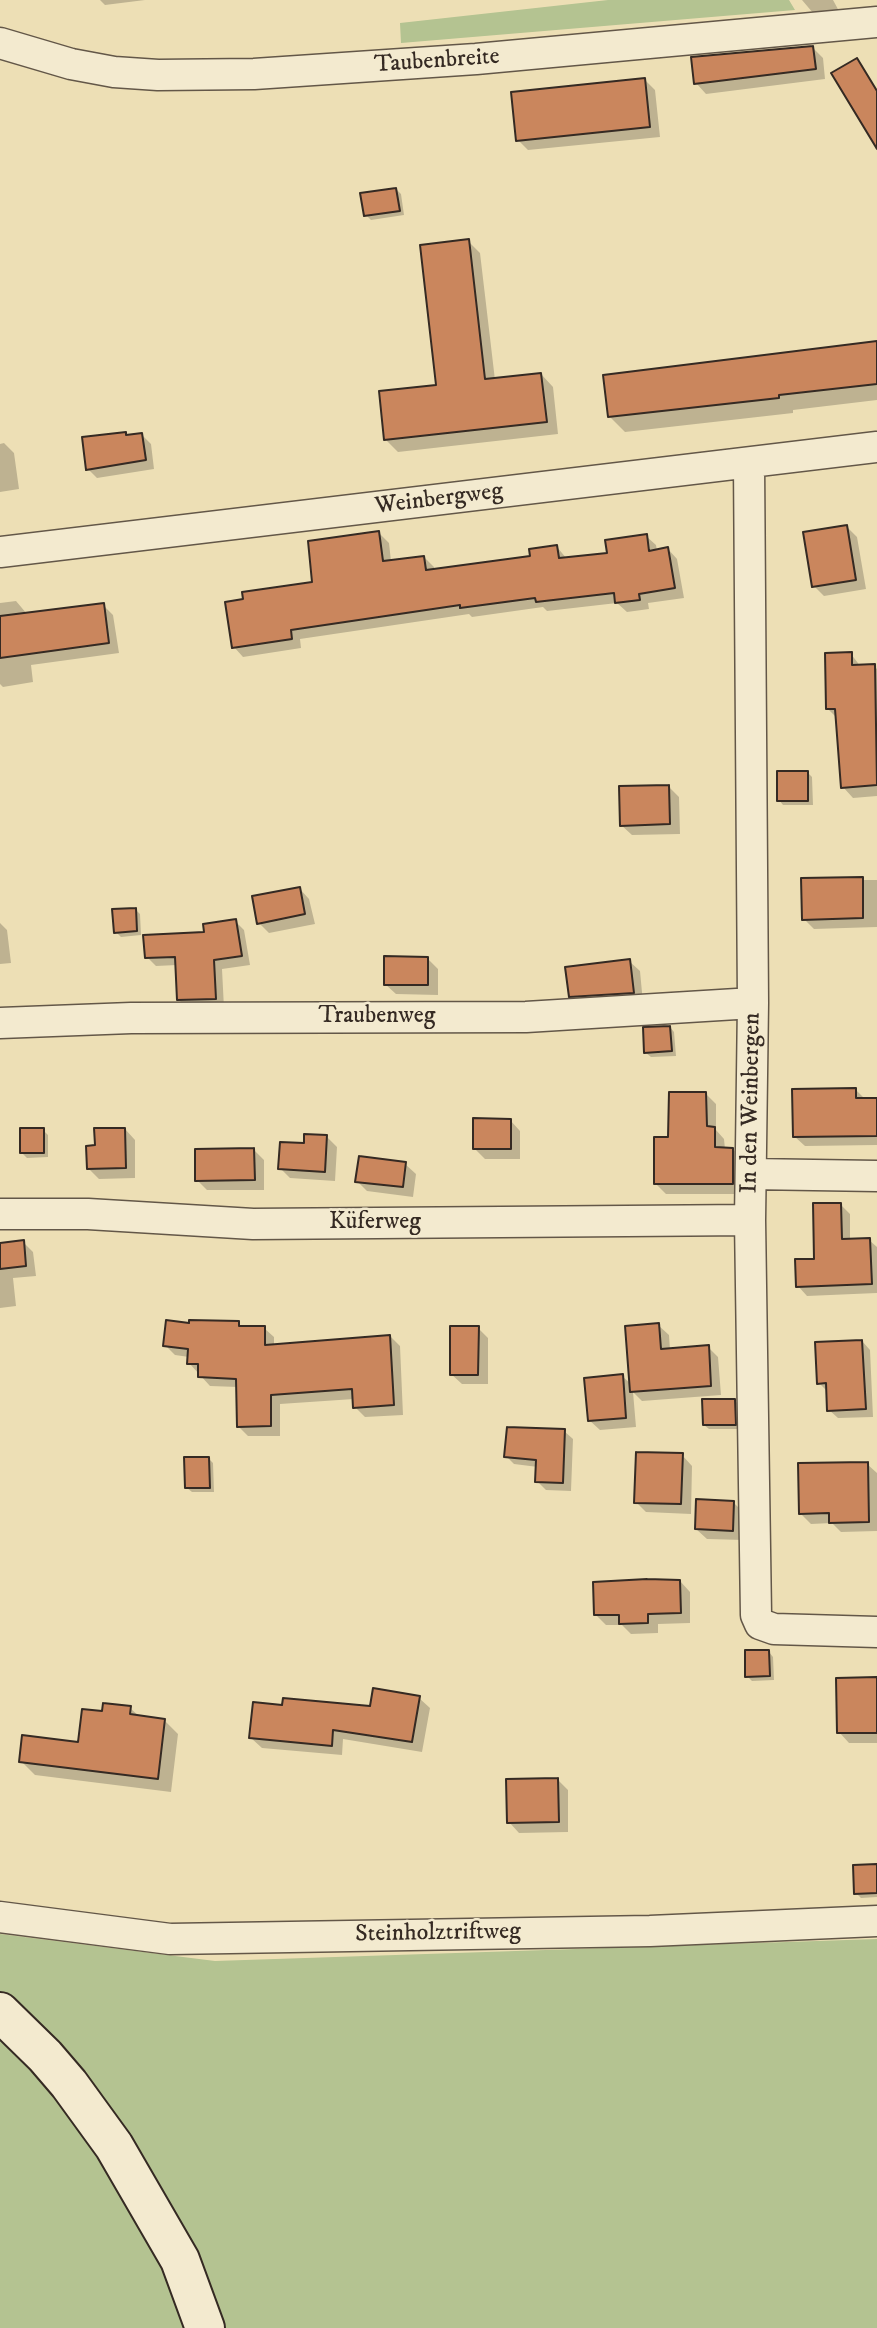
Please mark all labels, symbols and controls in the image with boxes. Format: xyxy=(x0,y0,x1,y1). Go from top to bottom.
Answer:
street label: Taubenbreite xyxy=(374,43,500,81)
street label: Weinbergweg xyxy=(373,478,505,522)
street label: Traubenweg xyxy=(319,1003,435,1031)
street label: In den Weinbergen xyxy=(736,1012,768,1194)
street label: Küferweg xyxy=(329,1209,421,1237)
street label: Steinholztriftweg xyxy=(355,1918,521,1950)

